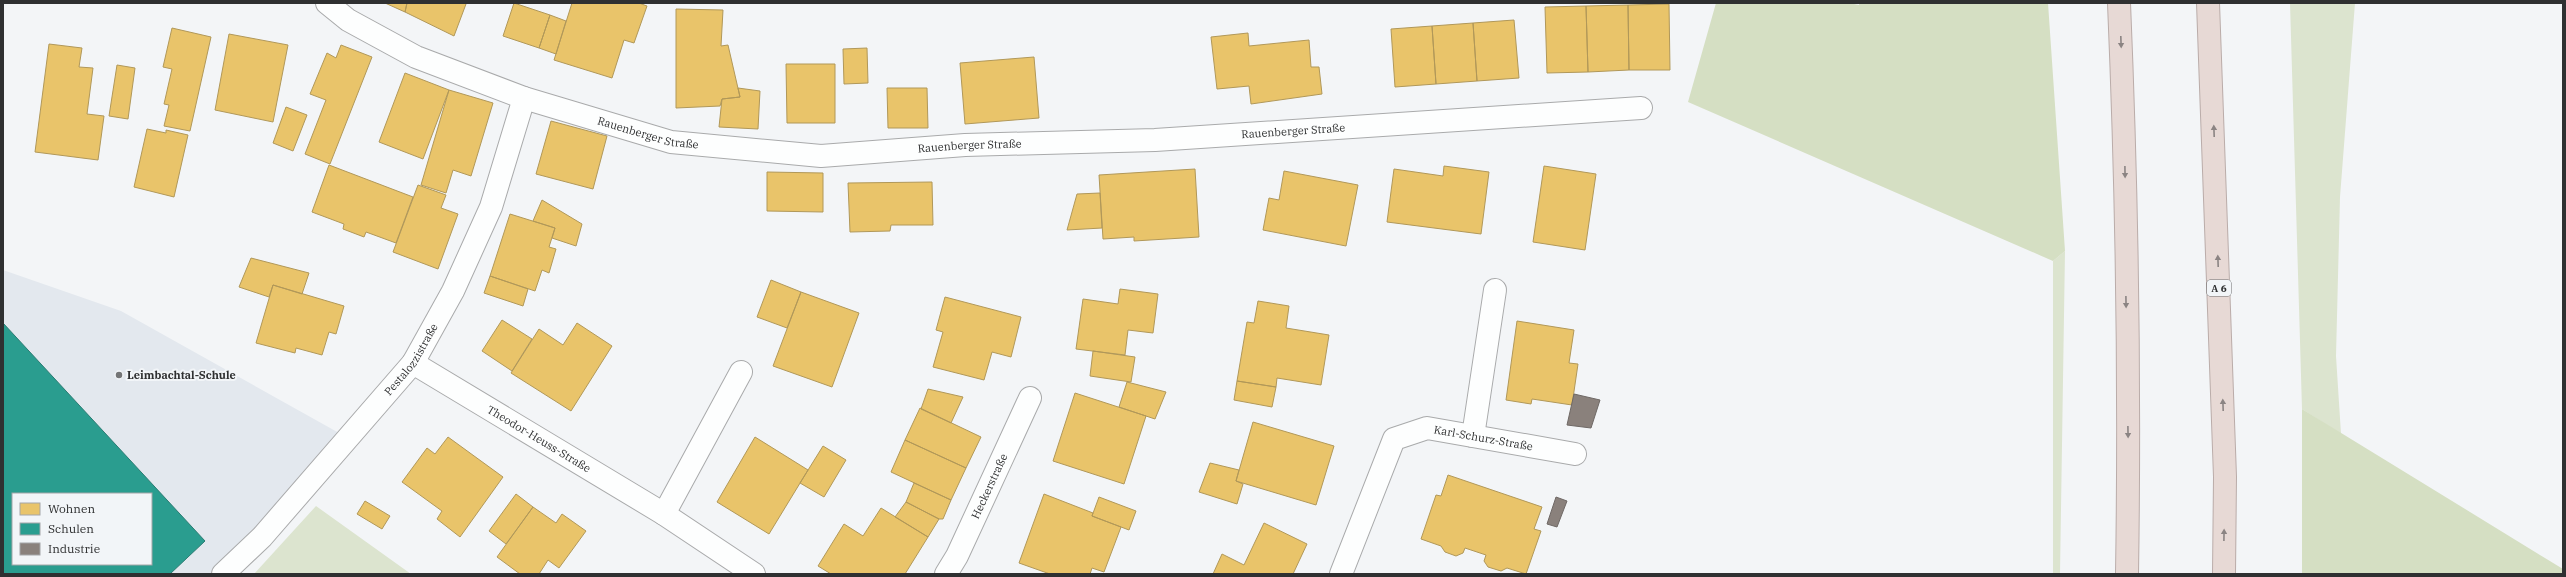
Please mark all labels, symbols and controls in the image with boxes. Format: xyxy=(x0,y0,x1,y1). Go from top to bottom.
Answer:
one-way arrow xyxy=(2118,36,2124,49)
street label: Rauenberger Straße xyxy=(596,113,699,152)
street label: Rauenberger Straße xyxy=(1241,120,1346,141)
one-way arrow xyxy=(2211,124,2217,137)
street label: Rauenberger Straße xyxy=(917,137,1022,156)
one-way arrow xyxy=(2122,166,2128,179)
one-way arrow xyxy=(2215,255,2222,267)
road number: A 6 xyxy=(2207,280,2231,296)
one-way arrow xyxy=(2123,296,2130,308)
street label: Pestalozzistraße xyxy=(381,321,441,398)
place label: Leimbachtal-Schule xyxy=(127,368,236,382)
marker: Leimbachtal-Schule xyxy=(114,370,124,380)
one-way arrow xyxy=(2220,398,2226,411)
street label: Theodor-Heuss-Straße xyxy=(485,402,593,475)
street label: Karl-Schurz-Straße xyxy=(1433,422,1534,453)
one-way arrow xyxy=(2125,426,2131,439)
street label: Heckerstraße xyxy=(968,451,1010,521)
legend xyxy=(12,493,152,565)
text: Wohnen xyxy=(48,501,95,516)
text: Schulen xyxy=(48,521,94,536)
one-way arrow xyxy=(2221,529,2228,541)
text: Industrie xyxy=(48,541,100,556)

